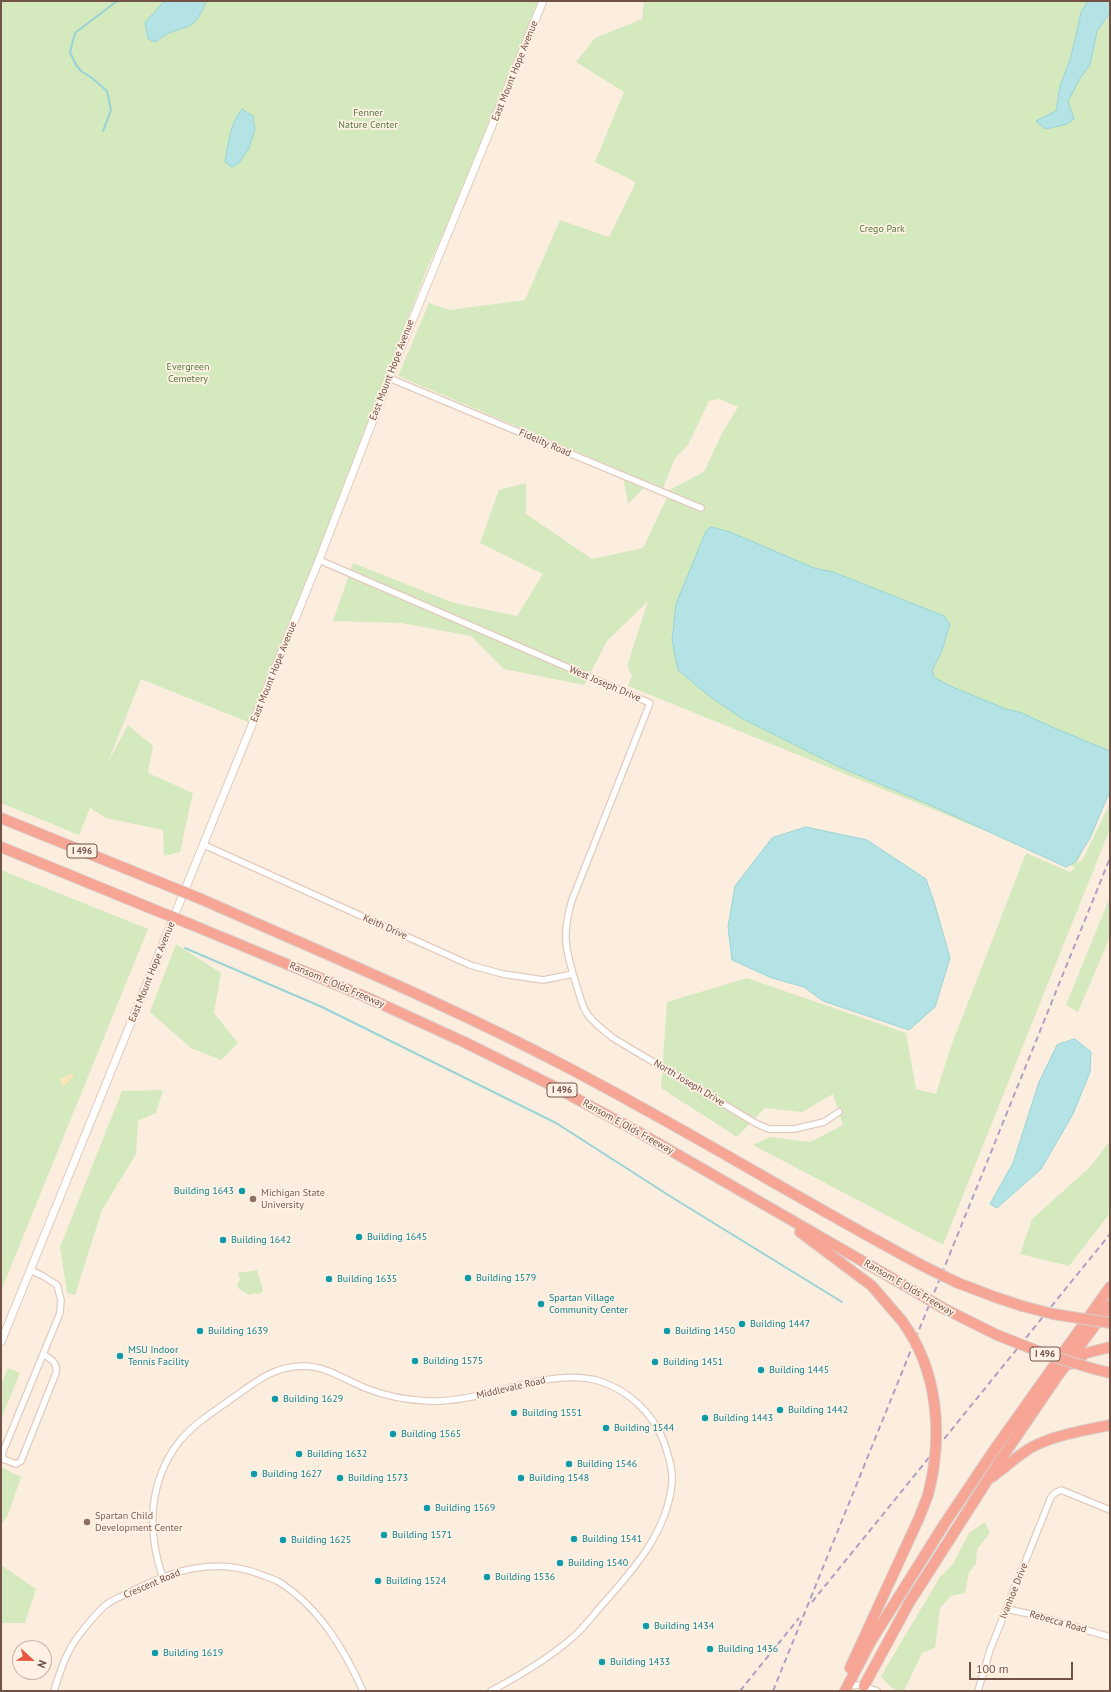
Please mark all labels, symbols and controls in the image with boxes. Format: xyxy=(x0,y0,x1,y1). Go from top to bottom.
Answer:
street label: East Mount Hope Avenue xyxy=(489,19,541,123)
park label: Fenner Nature Center xyxy=(338,107,398,130)
park label: Crego Park xyxy=(859,223,905,235)
street label: East Mount Hope Avenue xyxy=(367,318,417,422)
park label: Evergreen Cemetery xyxy=(167,361,209,384)
street label: Fidelity Road xyxy=(517,427,573,459)
street label: East Mount Hope Avenue xyxy=(248,620,300,724)
street label: West Joseph Drive xyxy=(567,663,643,705)
road number: I 496 xyxy=(67,844,97,858)
street label: Keith Drive xyxy=(361,912,409,942)
street label: East Mount Hope Avenue xyxy=(126,920,178,1024)
street label: Ransom E Olds Freeway xyxy=(288,960,386,1010)
street label: North Joseph Drive xyxy=(651,1057,727,1109)
road number: I 496 xyxy=(547,1083,577,1097)
street label: Ransom E Olds Freeway xyxy=(580,1097,676,1157)
place label: Building 1643 xyxy=(174,1185,234,1197)
marker: Building 1643 xyxy=(237,1186,247,1196)
place label: Michigan State University xyxy=(261,1187,325,1210)
marker: Michigan State University xyxy=(248,1194,258,1204)
place label: Building 1645 xyxy=(367,1231,427,1243)
marker: Building 1645 xyxy=(354,1232,364,1242)
place label: Building 1642 xyxy=(231,1234,291,1246)
marker: Building 1642 xyxy=(218,1235,228,1245)
street label: Ransom E Olds Freeway xyxy=(862,1257,956,1319)
place label: Building 1579 xyxy=(476,1272,536,1284)
place label: Building 1635 xyxy=(337,1273,397,1285)
marker: Building 1579 xyxy=(463,1273,473,1283)
marker: Building 1635 xyxy=(324,1274,334,1284)
place label: Spartan Village Community Center xyxy=(549,1292,628,1316)
marker: Spartan Village Community Center xyxy=(536,1299,546,1309)
place label: Building 1447 xyxy=(750,1318,810,1330)
marker: Building 1447 xyxy=(737,1319,747,1329)
place label: Building 1639 xyxy=(208,1325,268,1337)
place label: Building 1450 xyxy=(675,1325,735,1337)
marker: Building 1639 xyxy=(195,1326,205,1336)
marker: Building 1450 xyxy=(662,1326,672,1336)
place label: MSU Indoor Tennis Facility xyxy=(128,1344,189,1368)
road number: I 496 xyxy=(1030,1347,1060,1361)
marker: MSU Indoor Tennis Facility xyxy=(115,1351,125,1361)
place label: Building 1575 xyxy=(423,1355,483,1367)
marker: Building 1575 xyxy=(410,1356,420,1366)
place label: Building 1451 xyxy=(663,1356,723,1368)
marker: Building 1451 xyxy=(650,1357,660,1367)
place label: Building 1445 xyxy=(769,1364,829,1376)
marker: Building 1445 xyxy=(756,1365,766,1375)
street label: Middlevale Road xyxy=(475,1374,547,1402)
place label: Building 1629 xyxy=(283,1393,343,1405)
marker: Building 1629 xyxy=(270,1394,280,1404)
place label: Building 1442 xyxy=(788,1404,848,1416)
marker: Building 1442 xyxy=(775,1405,785,1415)
place label: Building 1551 xyxy=(522,1407,582,1419)
marker: Building 1551 xyxy=(509,1408,519,1418)
place label: Building 1443 xyxy=(713,1412,773,1424)
marker: Building 1443 xyxy=(700,1413,710,1423)
place label: Building 1544 xyxy=(614,1422,674,1434)
marker: Building 1544 xyxy=(601,1423,611,1433)
place label: Building 1565 xyxy=(401,1428,461,1440)
marker: Building 1565 xyxy=(388,1429,398,1439)
place label: Building 1632 xyxy=(307,1448,367,1460)
marker: Building 1632 xyxy=(294,1449,304,1459)
place label: Building 1546 xyxy=(577,1458,637,1470)
marker: Building 1546 xyxy=(564,1459,574,1469)
place label: Building 1627 xyxy=(262,1468,322,1480)
marker: Building 1627 xyxy=(249,1469,259,1479)
place label: Building 1573 xyxy=(348,1472,408,1484)
place label: Building 1548 xyxy=(529,1472,589,1484)
marker: Building 1573 xyxy=(335,1473,345,1483)
marker: Building 1548 xyxy=(516,1473,526,1483)
place label: Building 1569 xyxy=(435,1502,495,1514)
marker: Building 1569 xyxy=(422,1503,432,1513)
place label: Spartan Child Development Center xyxy=(95,1510,182,1534)
marker: Spartan Child Development Center xyxy=(82,1517,92,1527)
place label: Building 1571 xyxy=(392,1529,452,1541)
marker: Building 1571 xyxy=(379,1530,389,1540)
place label: Building 1541 xyxy=(582,1533,642,1545)
place label: Building 1625 xyxy=(291,1534,351,1546)
marker: Building 1541 xyxy=(569,1534,579,1544)
marker: Building 1625 xyxy=(278,1535,288,1545)
place label: Building 1540 xyxy=(568,1557,628,1569)
marker: Building 1540 xyxy=(555,1558,565,1568)
street label: Ivanhoe Drive xyxy=(997,1561,1031,1621)
street label: Crescent Road xyxy=(122,1567,182,1601)
place label: Building 1536 xyxy=(495,1571,555,1583)
marker: Building 1536 xyxy=(482,1572,492,1582)
place label: Building 1524 xyxy=(386,1575,446,1587)
marker: Building 1524 xyxy=(373,1576,383,1586)
street label: Rebecca Road xyxy=(1028,1608,1088,1636)
place label: Building 1434 xyxy=(654,1620,714,1632)
marker: Building 1434 xyxy=(641,1621,651,1631)
north arrow xyxy=(12,1640,52,1680)
place label: Building 1436 xyxy=(718,1643,778,1655)
marker: Building 1436 xyxy=(705,1644,715,1654)
place label: Building 1619 xyxy=(163,1647,223,1659)
marker: Building 1619 xyxy=(150,1648,160,1658)
scale bar xyxy=(971,1654,1075,1680)
place label: Building 1433 xyxy=(610,1656,670,1668)
marker: Building 1433 xyxy=(597,1657,607,1667)
text: N xyxy=(34,1658,50,1670)
text: 100 m xyxy=(976,1661,1009,1676)

